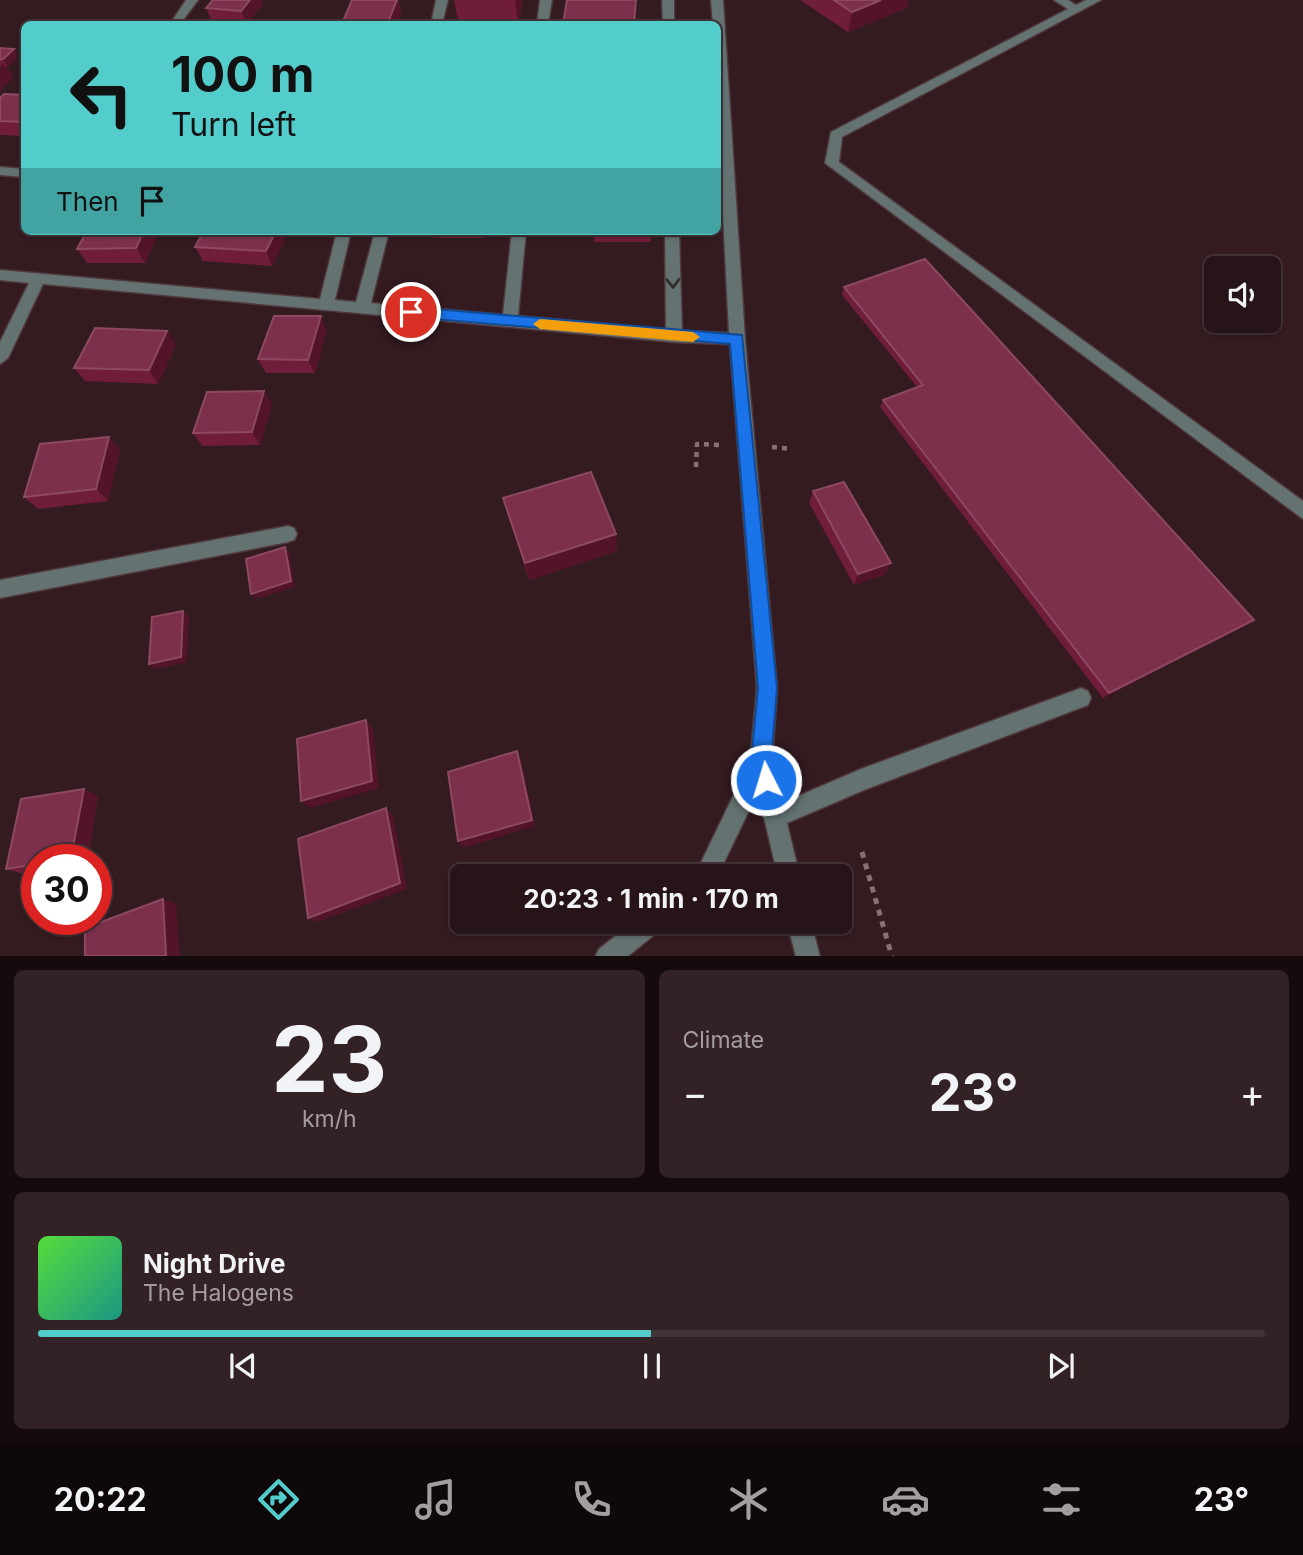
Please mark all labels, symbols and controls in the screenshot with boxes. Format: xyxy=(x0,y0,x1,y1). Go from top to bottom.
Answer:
text: 100 m xyxy=(171,45,315,104)
icon: left xyxy=(56,49,147,140)
text: Turn left xyxy=(171,105,296,144)
icon: arrive xyxy=(133,182,171,220)
text: Then xyxy=(56,186,119,217)
map controls xyxy=(1204,256,1281,333)
button: sound xyxy=(1204,256,1281,333)
one-way arrow xyxy=(666,278,681,289)
pin xyxy=(381,282,441,342)
icon: arrive xyxy=(392,293,430,331)
position arrow xyxy=(729,743,803,817)
speed limit sign: 30 xyxy=(21,844,112,935)
text: 20:23 · 1 min · 170 m xyxy=(523,883,779,914)
text: 23 xyxy=(271,1004,387,1114)
text: Climate xyxy=(683,1026,764,1054)
text: 23° xyxy=(929,1061,1019,1124)
text: − xyxy=(683,1070,708,1116)
text: + xyxy=(1240,1070,1265,1116)
text: km/h xyxy=(302,1105,357,1133)
text: Night Drive xyxy=(143,1248,285,1279)
text: The Halogens xyxy=(143,1279,294,1307)
icon: previous xyxy=(224,1347,262,1385)
icon: pause xyxy=(633,1347,671,1385)
icon: next xyxy=(1042,1347,1080,1385)
icon: directions xyxy=(254,1475,303,1524)
icon: music xyxy=(411,1475,460,1524)
icon: phone xyxy=(567,1475,616,1524)
icon: climate xyxy=(724,1475,773,1524)
icon: car xyxy=(881,1475,930,1524)
icon: filters xyxy=(1037,1475,1086,1524)
text: 20:22 xyxy=(54,1480,147,1519)
text: 23° xyxy=(1194,1480,1249,1519)

